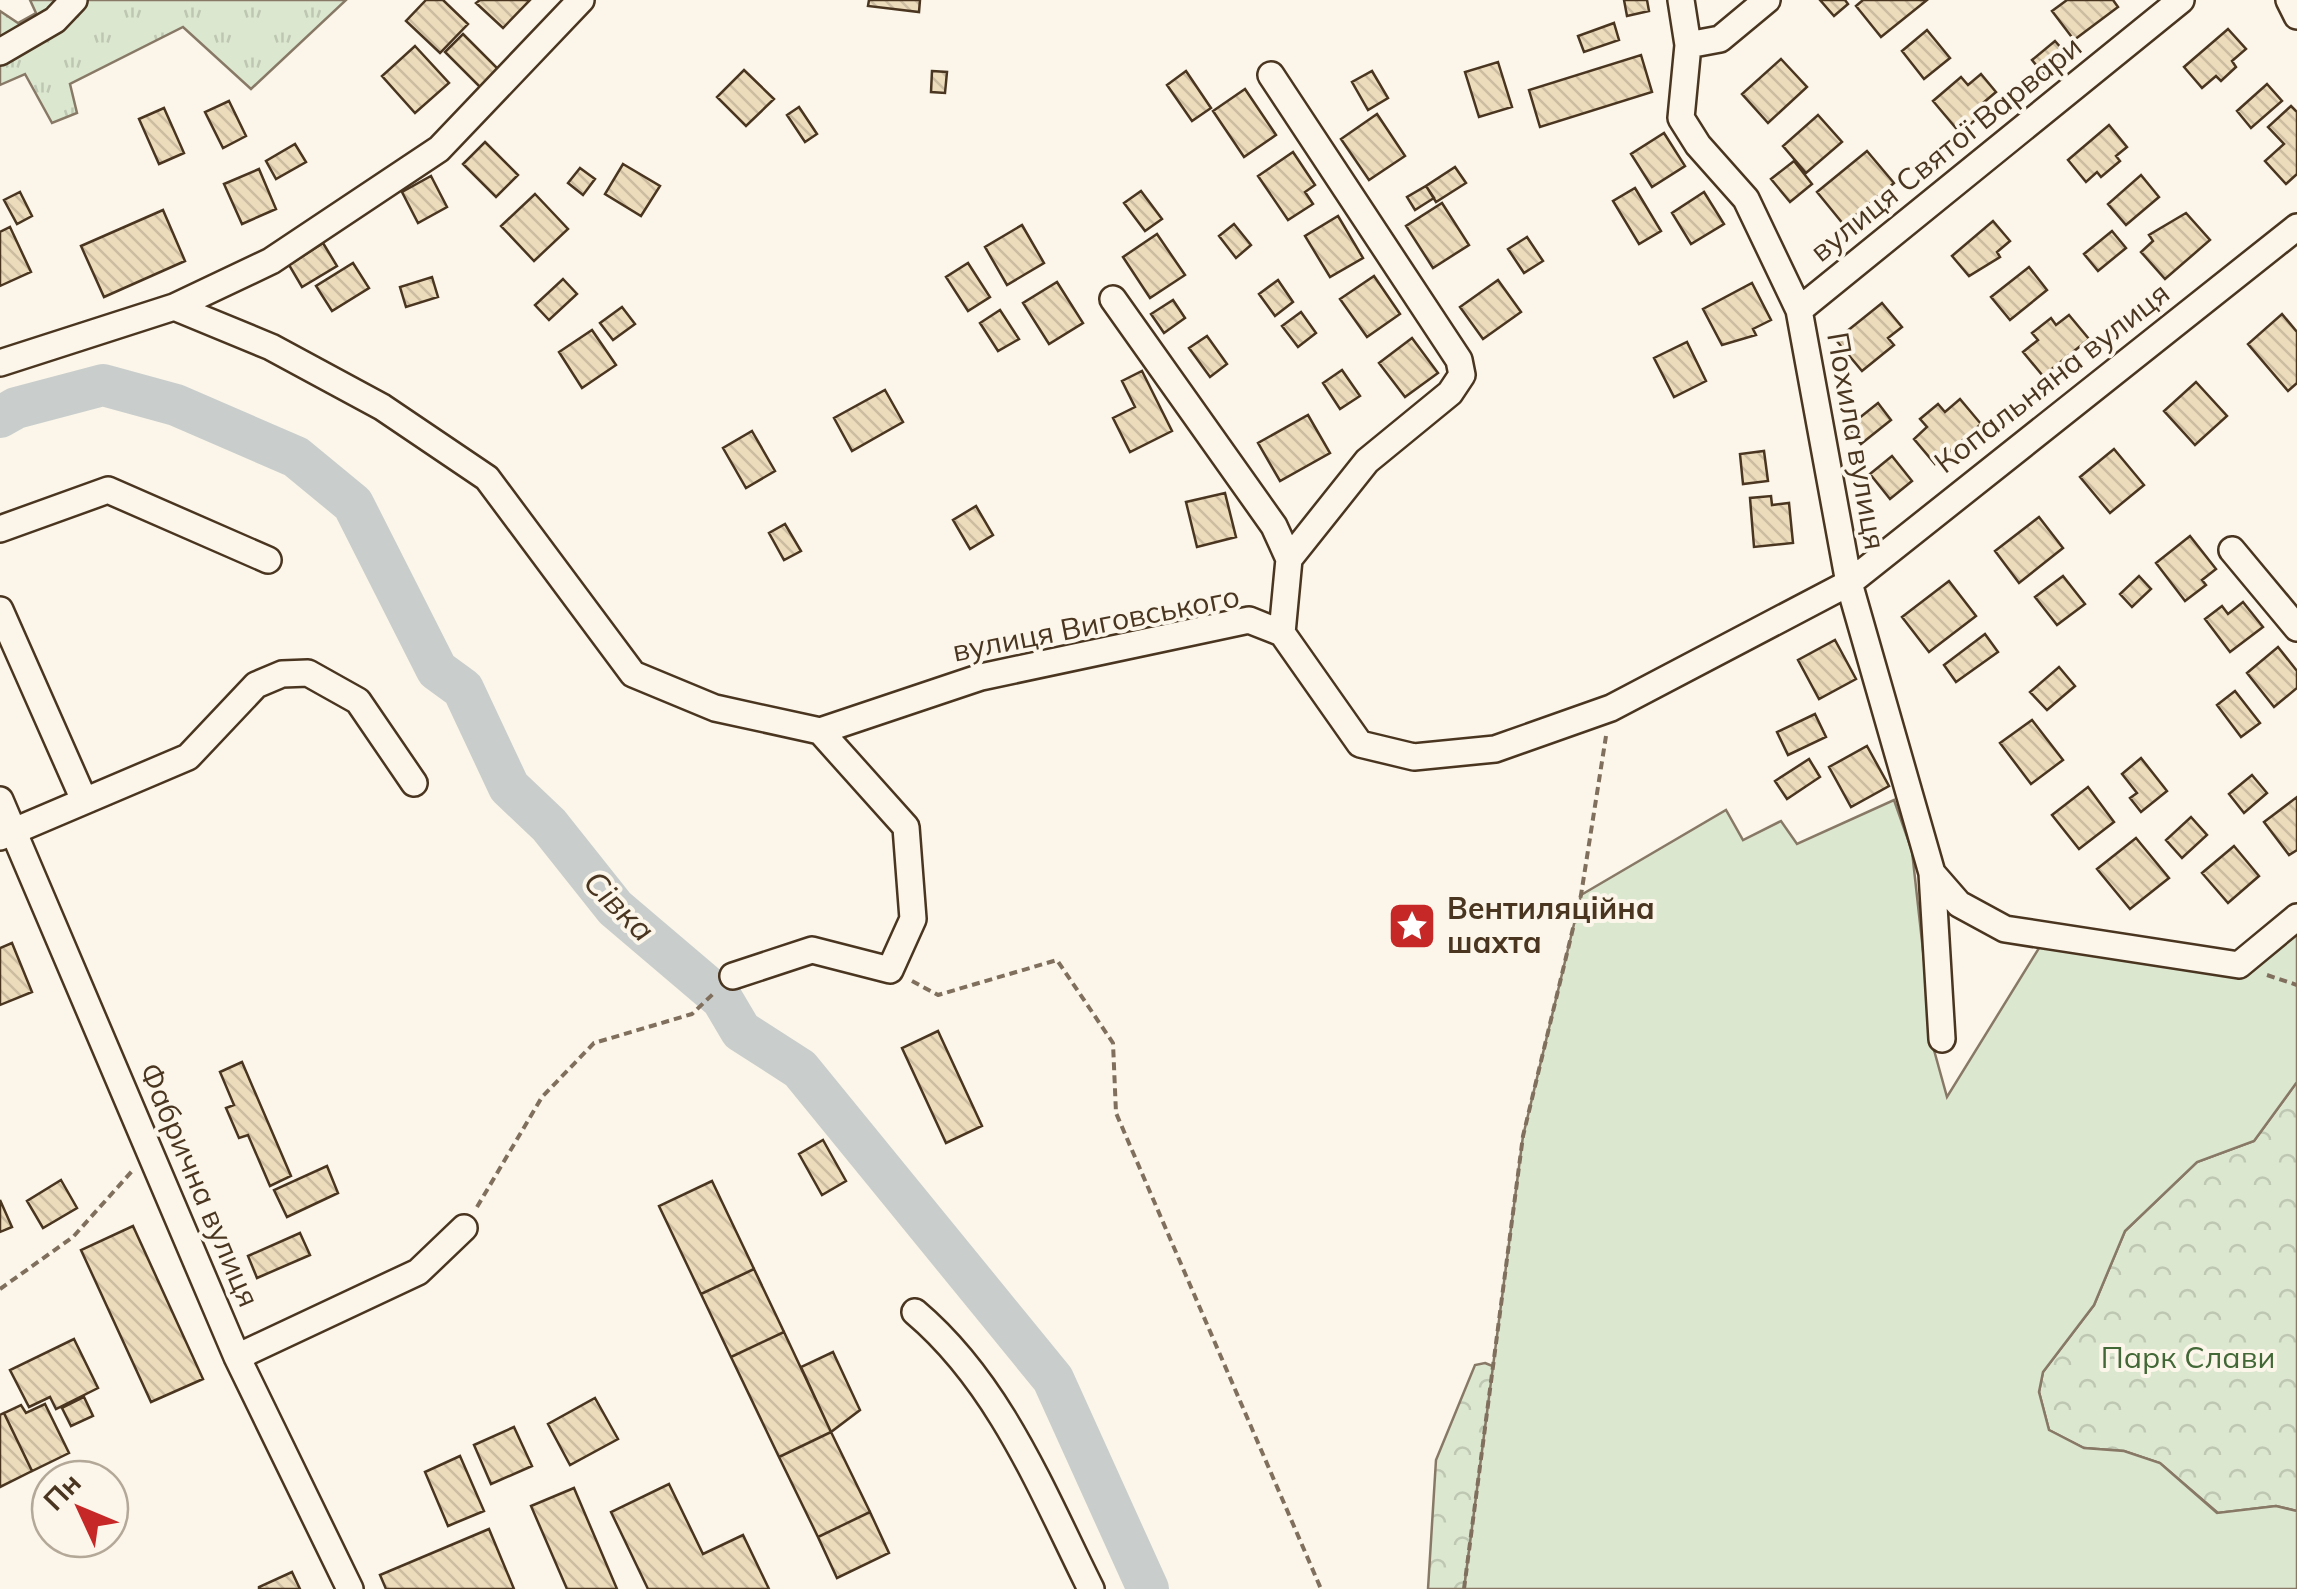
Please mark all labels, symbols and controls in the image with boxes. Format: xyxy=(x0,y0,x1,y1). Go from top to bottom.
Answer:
street label: вулиця Святої Варвари xyxy=(1802,27,2089,269)
street label: Копальняна вулиця xyxy=(1926,274,2177,481)
street label: Похила вулиця xyxy=(1819,329,1895,553)
street label: вулиця Виговського xyxy=(949,577,1243,670)
water label: Сівка xyxy=(576,861,664,949)
place label: Вентиляційна шахта xyxy=(1447,889,1655,961)
place icon: Вентиляційна шахта xyxy=(1386,900,1438,952)
street label: Фабрична вулиця xyxy=(131,1057,268,1312)
park label: Парк Слави xyxy=(2101,1338,2275,1376)
north arrow xyxy=(30,1459,130,1559)
text: Пн xyxy=(36,1465,88,1517)

